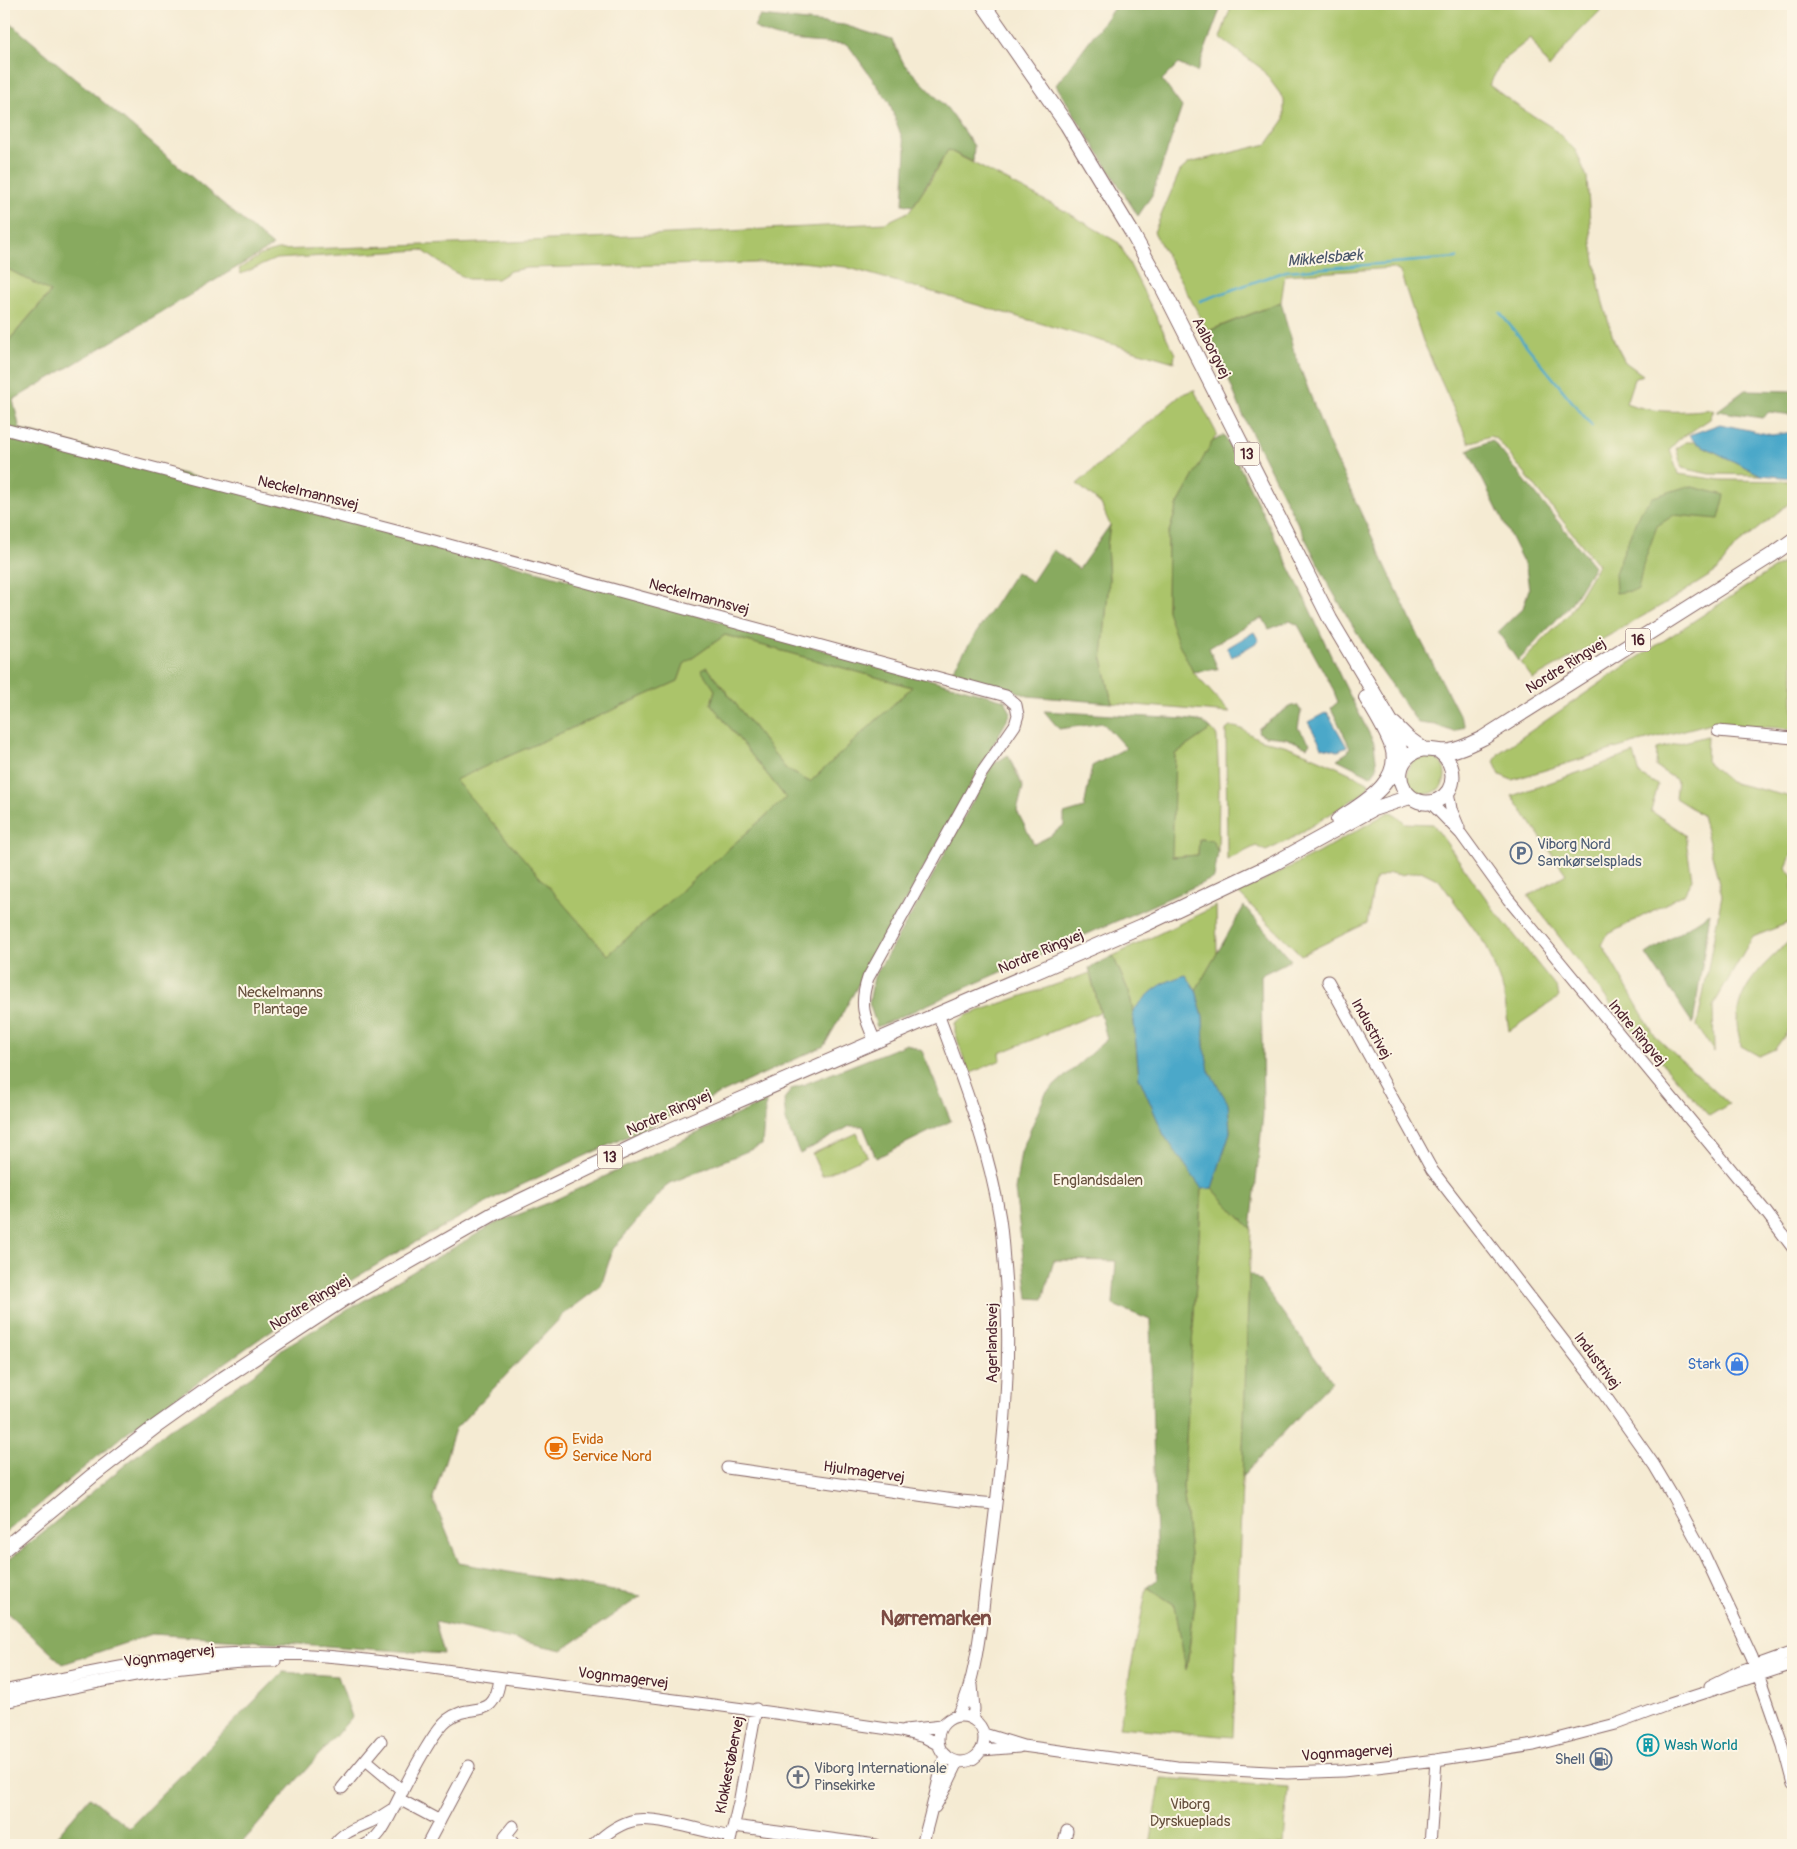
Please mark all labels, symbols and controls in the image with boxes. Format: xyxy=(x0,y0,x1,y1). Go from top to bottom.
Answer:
water label: Mikkelsbæk xyxy=(1286,245,1365,271)
street label: Aalborgvej xyxy=(1188,314,1234,382)
road number: 13 xyxy=(1234,442,1260,466)
street label: Neckelmannsvej xyxy=(256,471,360,515)
street label: Neckelmannsvej xyxy=(647,574,751,620)
road number: 16 xyxy=(1626,628,1650,652)
street label: Nordre Ringvej xyxy=(1522,634,1610,698)
place label: Viborg Nord Samkørselsplads xyxy=(1537,835,1642,871)
parking icon: Viborg Nord Samkørselsplads xyxy=(1509,841,1533,865)
street label: Nordre Ringvej xyxy=(995,925,1087,979)
park label: Neckelmanns Plantage xyxy=(237,983,323,1019)
street label: Industrivej xyxy=(1347,995,1395,1063)
street label: Indre Ringvej xyxy=(1604,996,1670,1070)
street label: Nordre Ringvej xyxy=(623,1086,715,1140)
road number: 13 xyxy=(598,1146,622,1168)
park label: Englandsdalen xyxy=(1053,1171,1143,1190)
street label: Nordre Ringvej xyxy=(266,1271,354,1335)
street label: Agerlandsvej xyxy=(983,1303,1002,1383)
street label: Industrivej xyxy=(1569,1329,1625,1393)
shop icon: Stark xyxy=(1725,1352,1749,1376)
place label: Stark xyxy=(1688,1355,1722,1374)
place label: Evida Service Nord xyxy=(572,1430,652,1466)
cafe icon: Evida Service Nord xyxy=(544,1436,568,1460)
street label: Hjulmagervej xyxy=(822,1457,906,1487)
district label: Nørremarken xyxy=(880,1606,992,1631)
street label: Vognmagervej xyxy=(122,1640,216,1672)
street label: Vognmagervej xyxy=(577,1663,669,1693)
street label: Klokkestøbervej xyxy=(711,1715,749,1815)
building icon: Wash World xyxy=(1636,1733,1660,1757)
place label: Wash World xyxy=(1664,1736,1738,1755)
street label: Vognmagervej xyxy=(1301,1740,1393,1766)
fuel station icon: Shell xyxy=(1589,1747,1613,1771)
place label: Shell xyxy=(1555,1750,1585,1769)
place label: Viborg Internationale Pinsekirke xyxy=(814,1759,947,1795)
church icon: Viborg Internationale Pinsekirke xyxy=(786,1765,810,1789)
park label: Viborg Dyrskueplads xyxy=(1150,1795,1231,1831)

